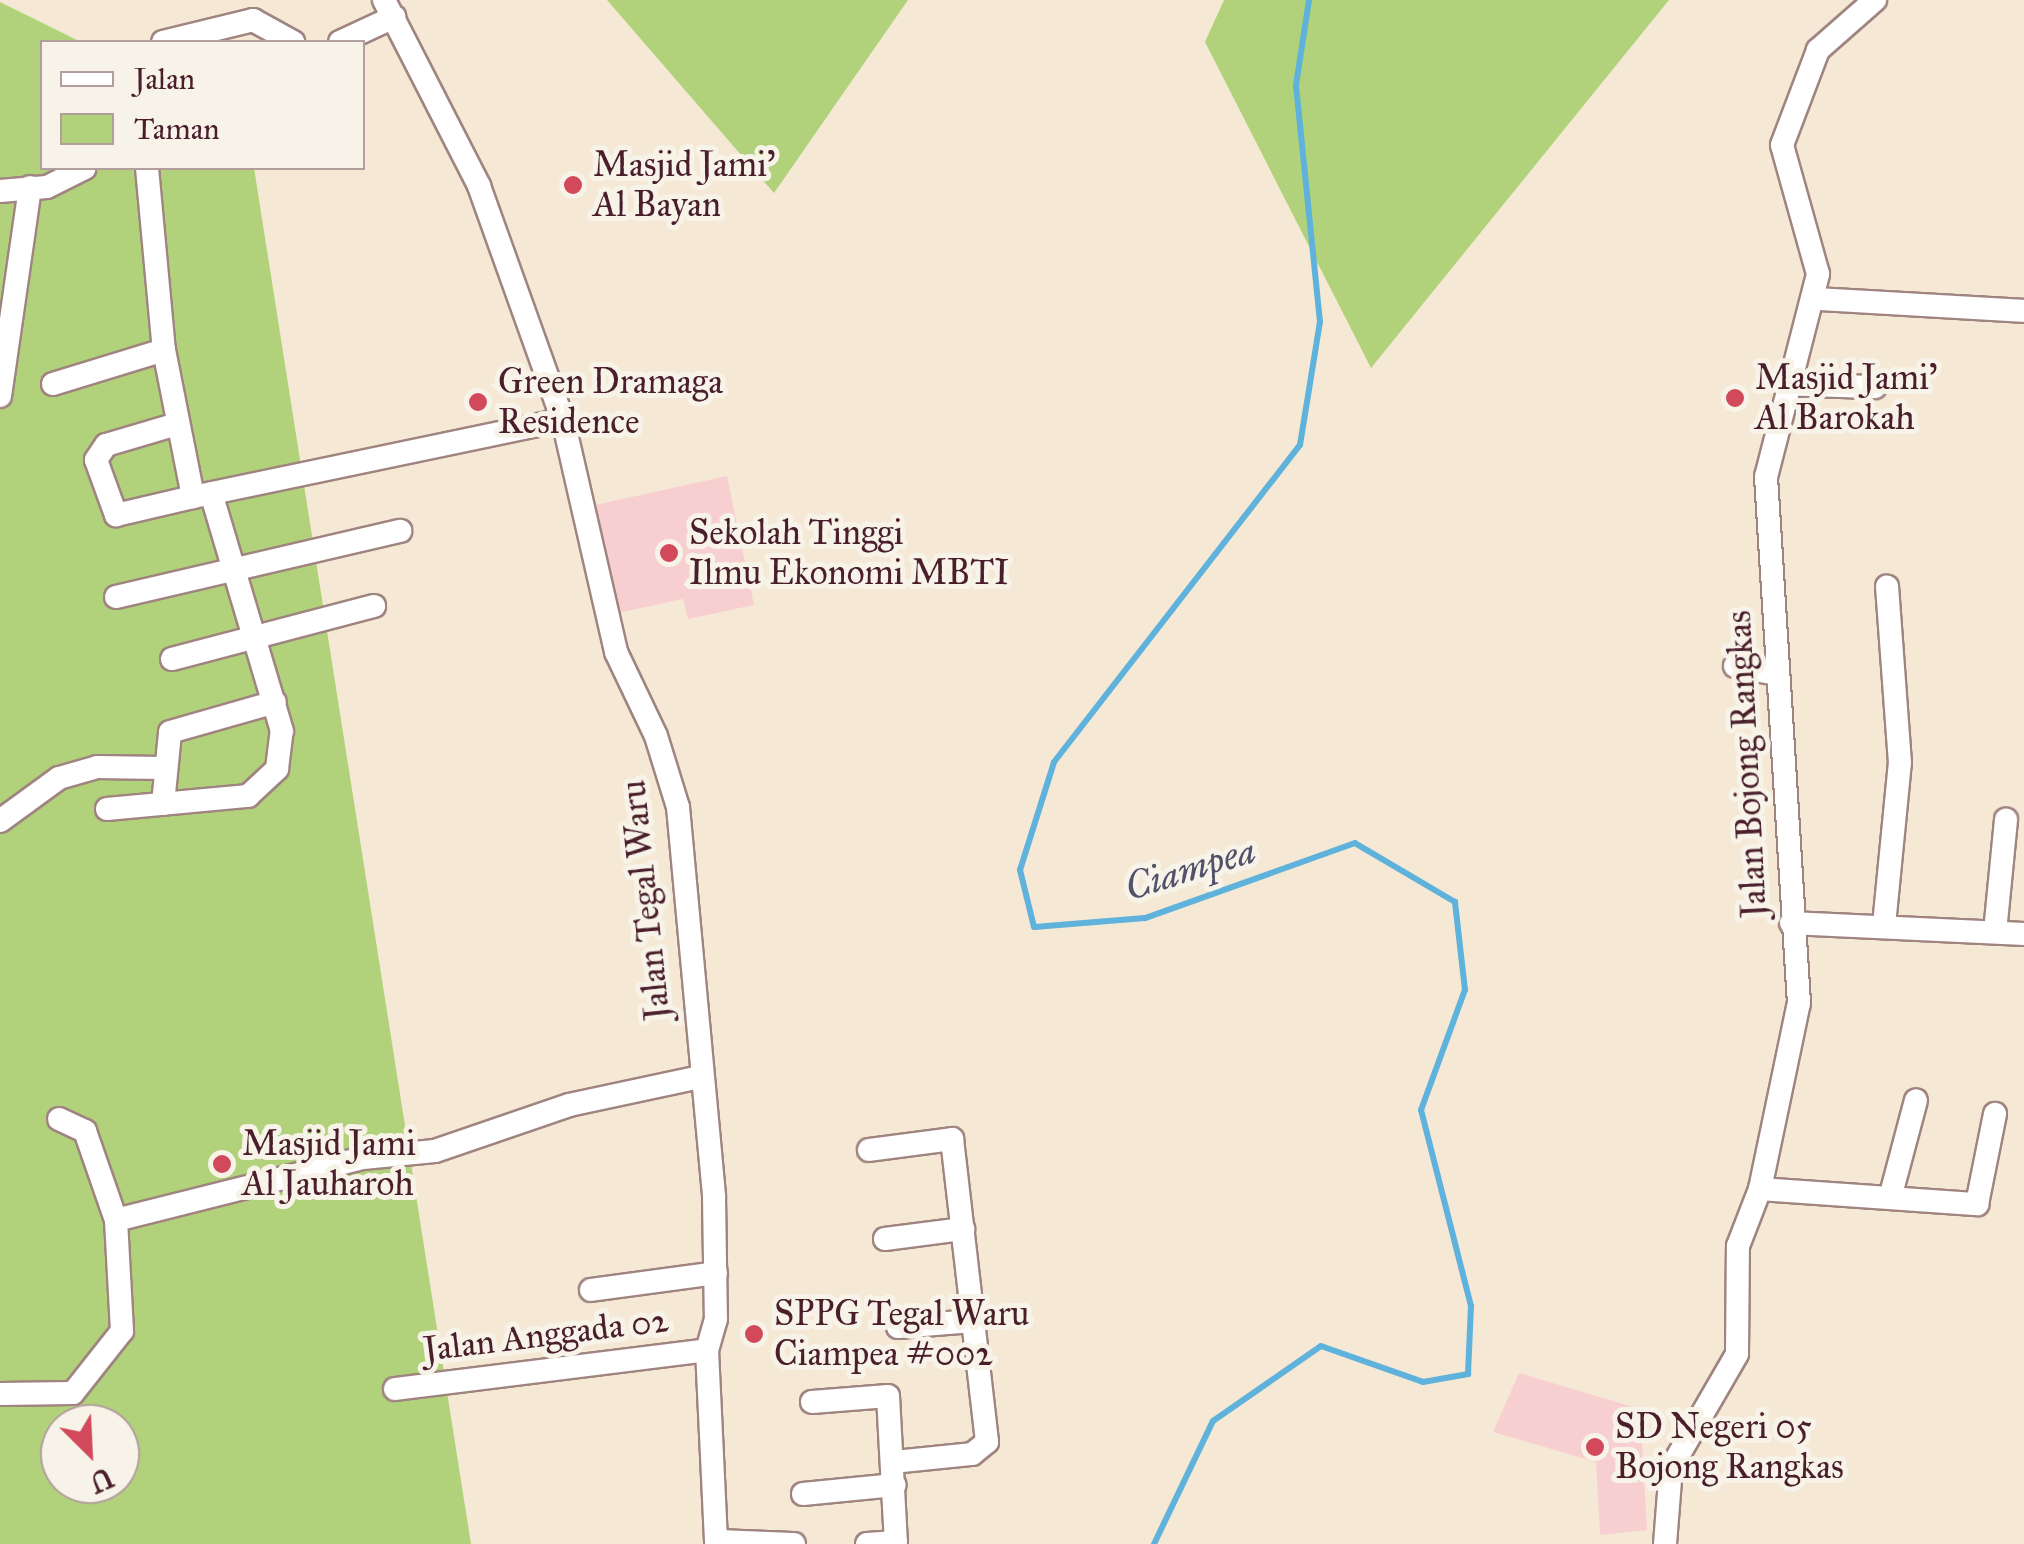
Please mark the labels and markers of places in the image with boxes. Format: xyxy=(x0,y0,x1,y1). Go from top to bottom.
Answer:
place label: Masjid Jami' Al Bayan xyxy=(593,144,776,226)
marker: Masjid Jami' Al Bayan xyxy=(562,174,584,196)
place label: Masjid Jami' Al Barokah xyxy=(1755,357,1938,439)
place label: Green Dramaga Residence xyxy=(498,361,723,443)
marker: Masjid Jami' Al Barokah xyxy=(1724,387,1746,409)
marker: Green Dramaga Residence xyxy=(467,391,489,413)
place label: Sekolah Tinggi Ilmu Ekonomi MBTI xyxy=(689,512,1009,594)
marker: Sekolah Tinggi Ilmu Ekonomi MBTI xyxy=(658,542,680,564)
place label: Masjid Jami Al Jauharoh xyxy=(242,1123,416,1205)
marker: Masjid Jami Al Jauharoh xyxy=(211,1153,233,1175)
place label: SPPG Tegal Waru Ciampea #002 xyxy=(774,1293,1029,1375)
marker: SPPG Tegal Waru Ciampea #002 xyxy=(743,1323,765,1345)
place label: SD Negeri 05 Bojong Rangkas xyxy=(1615,1406,1844,1488)
marker: SD Negeri 05 Bojong Rangkas xyxy=(1584,1436,1606,1458)

